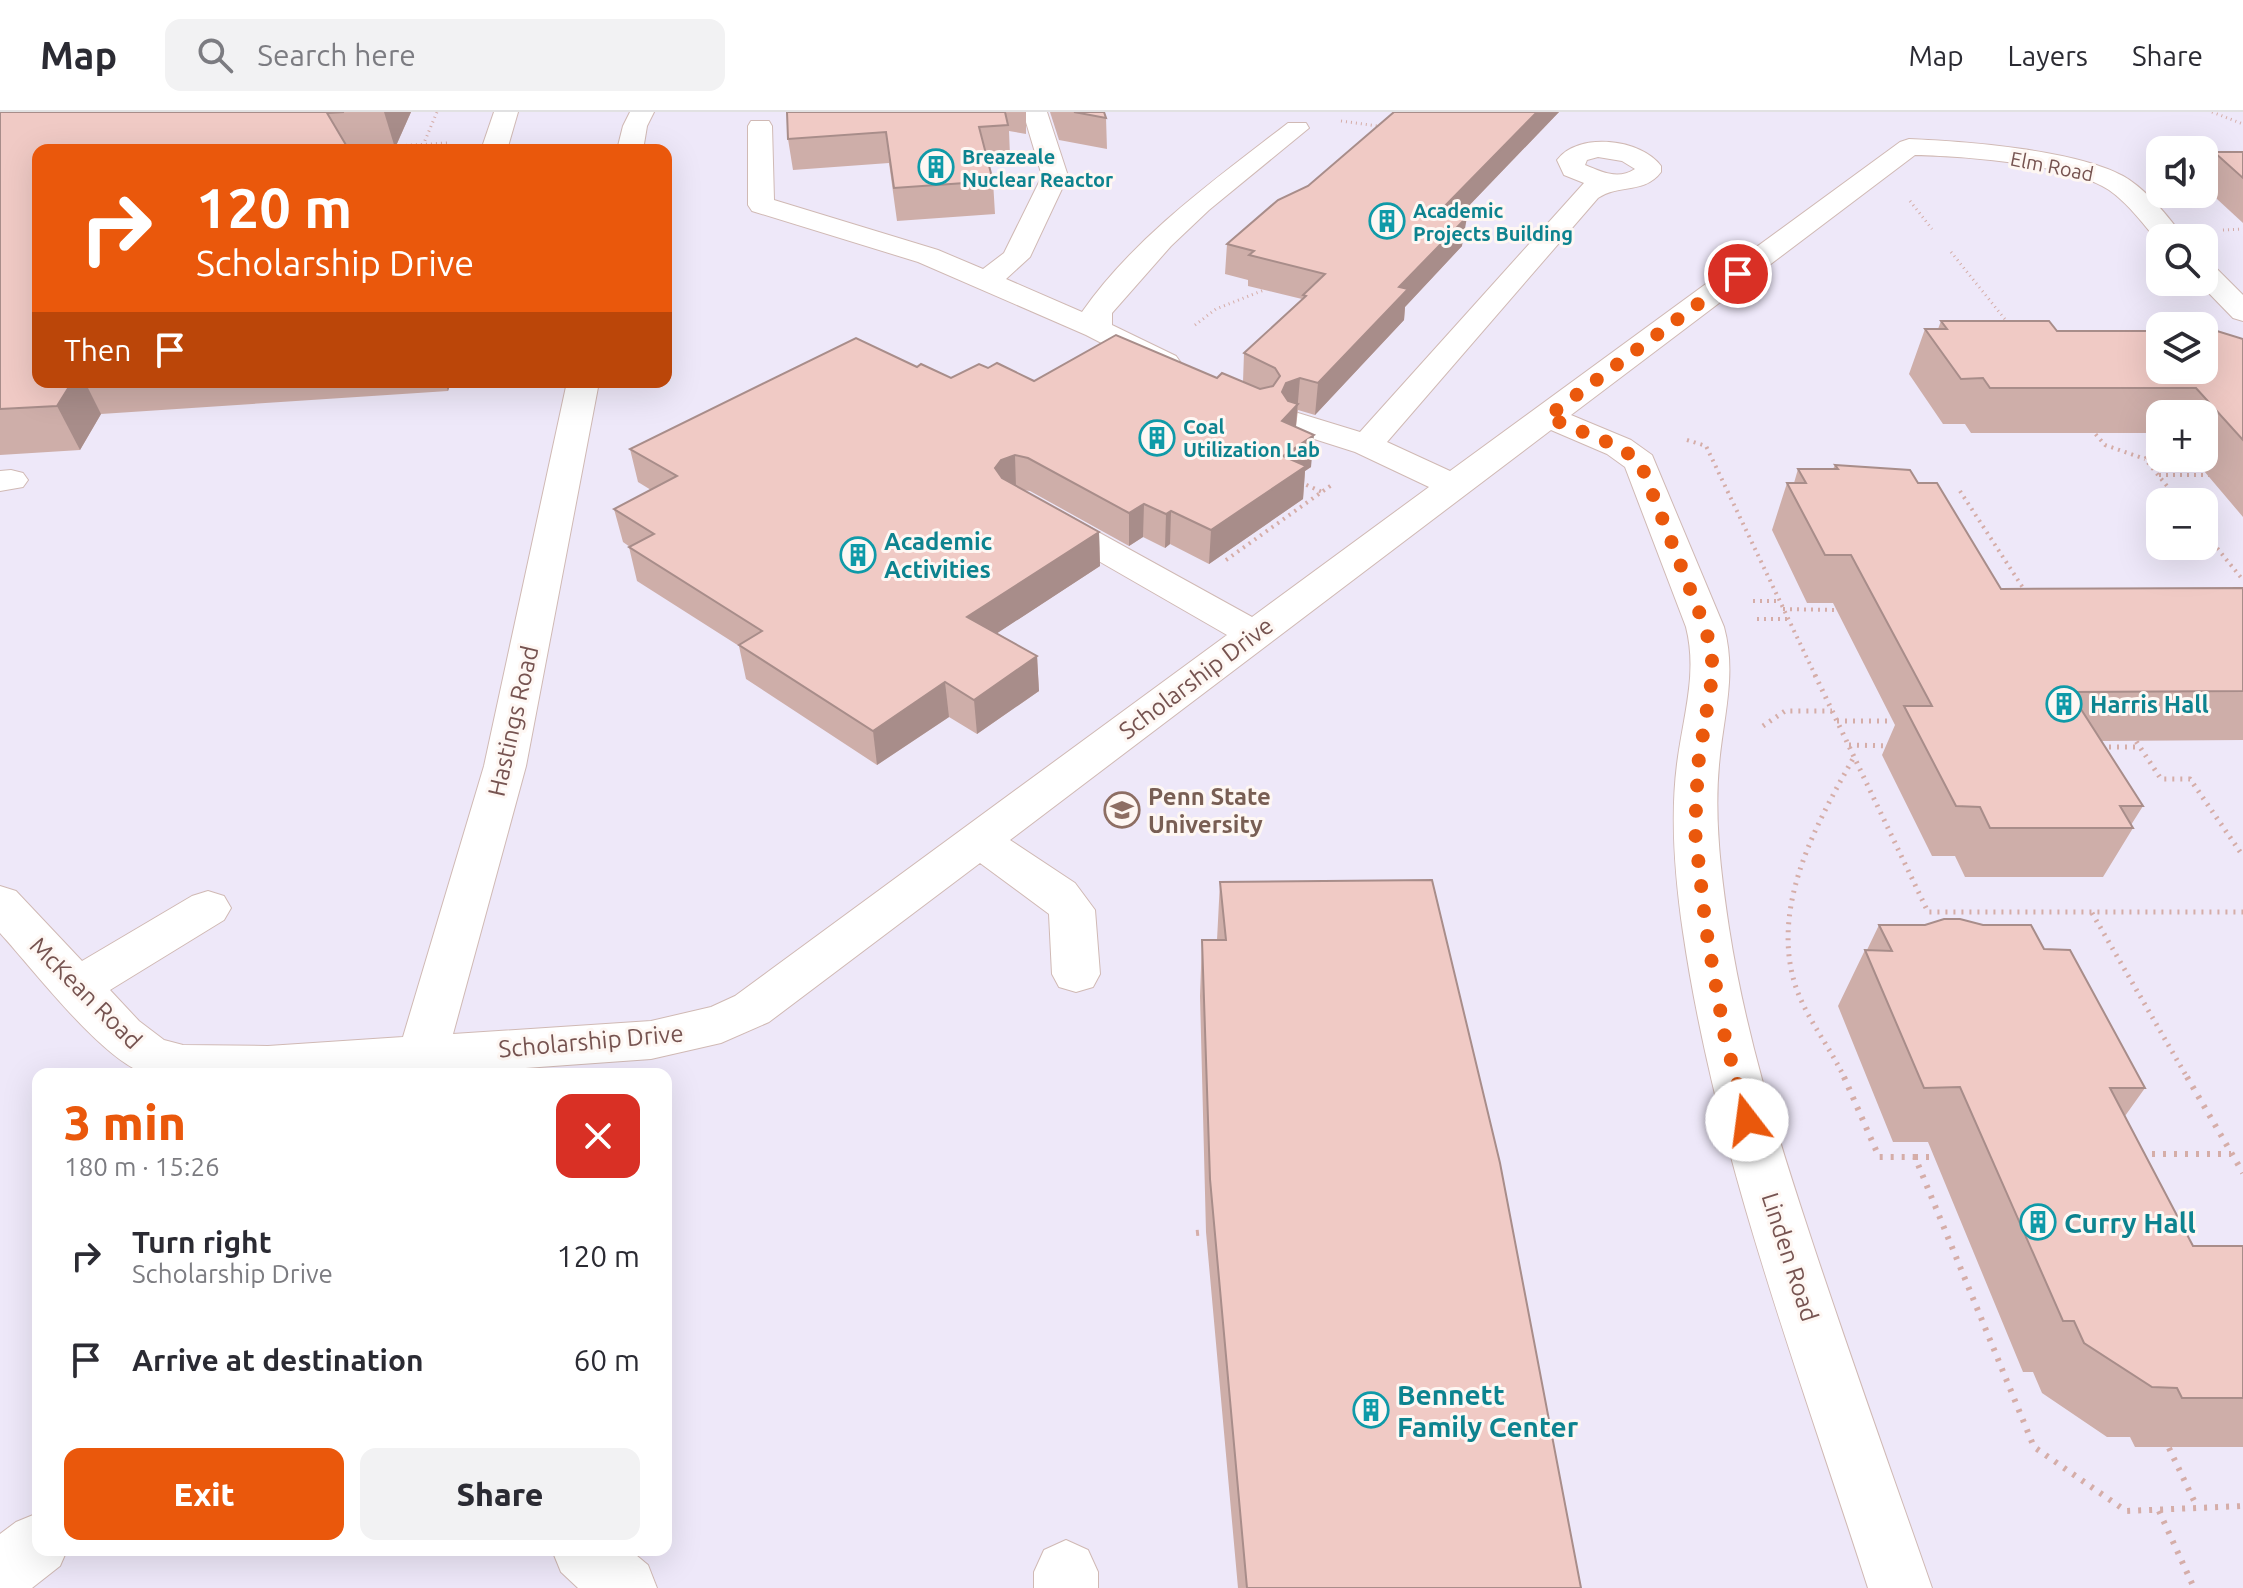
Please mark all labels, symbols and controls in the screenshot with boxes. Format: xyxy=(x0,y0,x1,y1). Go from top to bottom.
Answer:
search box xyxy=(165,19,725,91)
icon: search xyxy=(193,33,237,77)
text: Map xyxy=(40,34,117,76)
text: Search here xyxy=(257,38,416,72)
text: Map xyxy=(1908,40,1964,71)
text: Layers xyxy=(2008,40,2088,71)
text: Share xyxy=(2132,40,2203,71)
map controls xyxy=(2146,136,2218,560)
button: sound xyxy=(2146,136,2218,208)
place label: Breazeale Nuclear Reactor xyxy=(962,145,1114,191)
street label: Elm Road xyxy=(2008,147,2096,185)
building icon: Breazeale Nuclear Reactor xyxy=(917,148,955,186)
icon: right xyxy=(64,176,168,280)
text: 120 m xyxy=(196,176,352,239)
place label: Academic Projects Building xyxy=(1413,199,1573,245)
building icon: Academic Projects Building xyxy=(1368,202,1406,240)
button: search xyxy=(2146,224,2218,296)
pin xyxy=(1704,240,1772,308)
text: Scholarship Drive xyxy=(196,242,474,283)
icon: arrive xyxy=(1716,252,1760,296)
button: layers xyxy=(2146,312,2218,384)
icon: arrive xyxy=(148,328,192,372)
text: Then xyxy=(64,333,132,367)
button: + xyxy=(2146,400,2218,472)
place label: Coal Utilization Lab xyxy=(1183,415,1320,461)
building icon: Coal Utilization Lab xyxy=(1138,419,1176,457)
button: − xyxy=(2146,488,2218,560)
place label: Academic Activities xyxy=(884,528,993,583)
building icon: Academic Activities xyxy=(839,536,877,574)
street label: Scholarship Drive xyxy=(1114,611,1278,745)
street label: Hastings Road xyxy=(483,643,543,799)
building icon: Harris Hall xyxy=(2045,685,2083,723)
place label: Harris Hall xyxy=(2090,691,2209,718)
place label: Penn State University xyxy=(1148,783,1271,838)
school or university icon: Penn State University xyxy=(1103,791,1141,829)
street label: McKean Road xyxy=(25,932,147,1054)
street label: Scholarship Drive xyxy=(497,1019,685,1063)
position arrow xyxy=(1705,1078,1789,1162)
button: close xyxy=(556,1094,640,1178)
text: 3 min xyxy=(64,1095,186,1149)
text: 180 m · 15:26 xyxy=(64,1152,220,1181)
street label: Linden Road xyxy=(1757,1189,1823,1325)
building icon: Curry Hall xyxy=(2019,1203,2057,1241)
place label: Curry Hall xyxy=(2064,1207,2196,1238)
text: Turn right xyxy=(132,1225,272,1259)
icon: right xyxy=(64,1234,108,1278)
text: 120 m xyxy=(556,1239,640,1273)
text: Scholarship Drive xyxy=(132,1259,333,1288)
icon: arrive xyxy=(64,1338,108,1382)
text: Arrive at destination xyxy=(132,1343,424,1377)
text: 60 m xyxy=(573,1343,640,1377)
place label: Bennett Family Center xyxy=(1397,1379,1579,1442)
building icon: Bennett Family Center xyxy=(1352,1391,1390,1429)
button: Exit xyxy=(64,1448,344,1540)
button: Share xyxy=(360,1448,640,1540)

